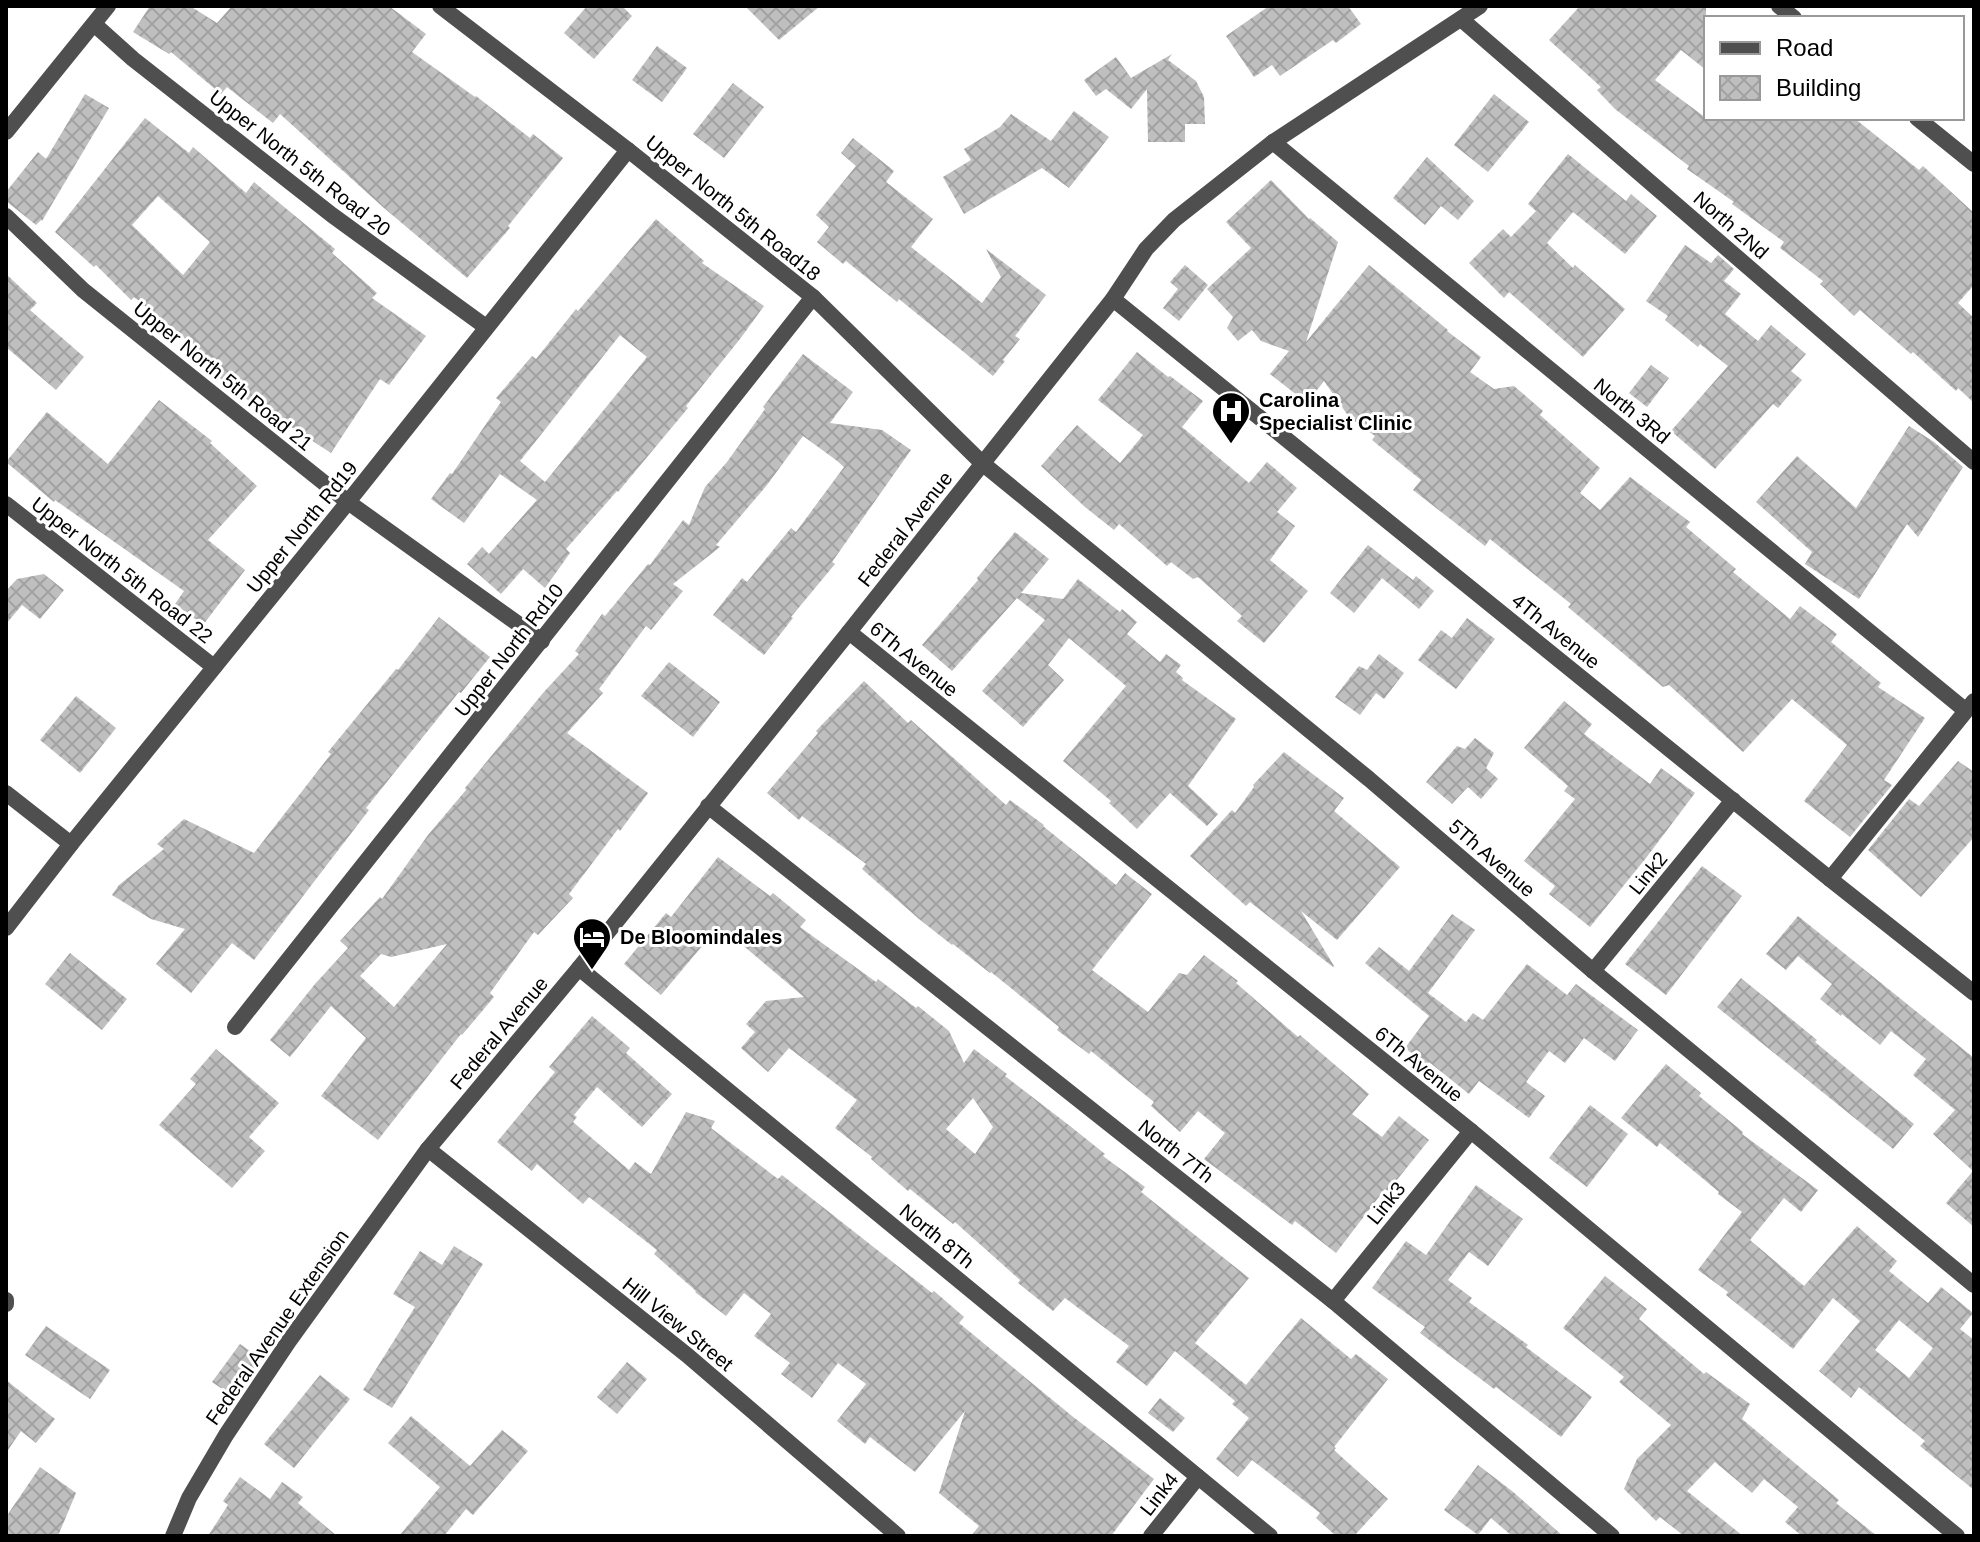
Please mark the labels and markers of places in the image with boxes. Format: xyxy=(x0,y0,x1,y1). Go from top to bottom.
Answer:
place label: Carolina Specialist Clinic xyxy=(1259,389,1412,434)
hospital icon: Carolina Specialist Clinic xyxy=(1210,390,1252,445)
hotel icon: De Bloomindales xyxy=(571,916,613,971)
place label: De Bloomindales xyxy=(620,926,782,948)

